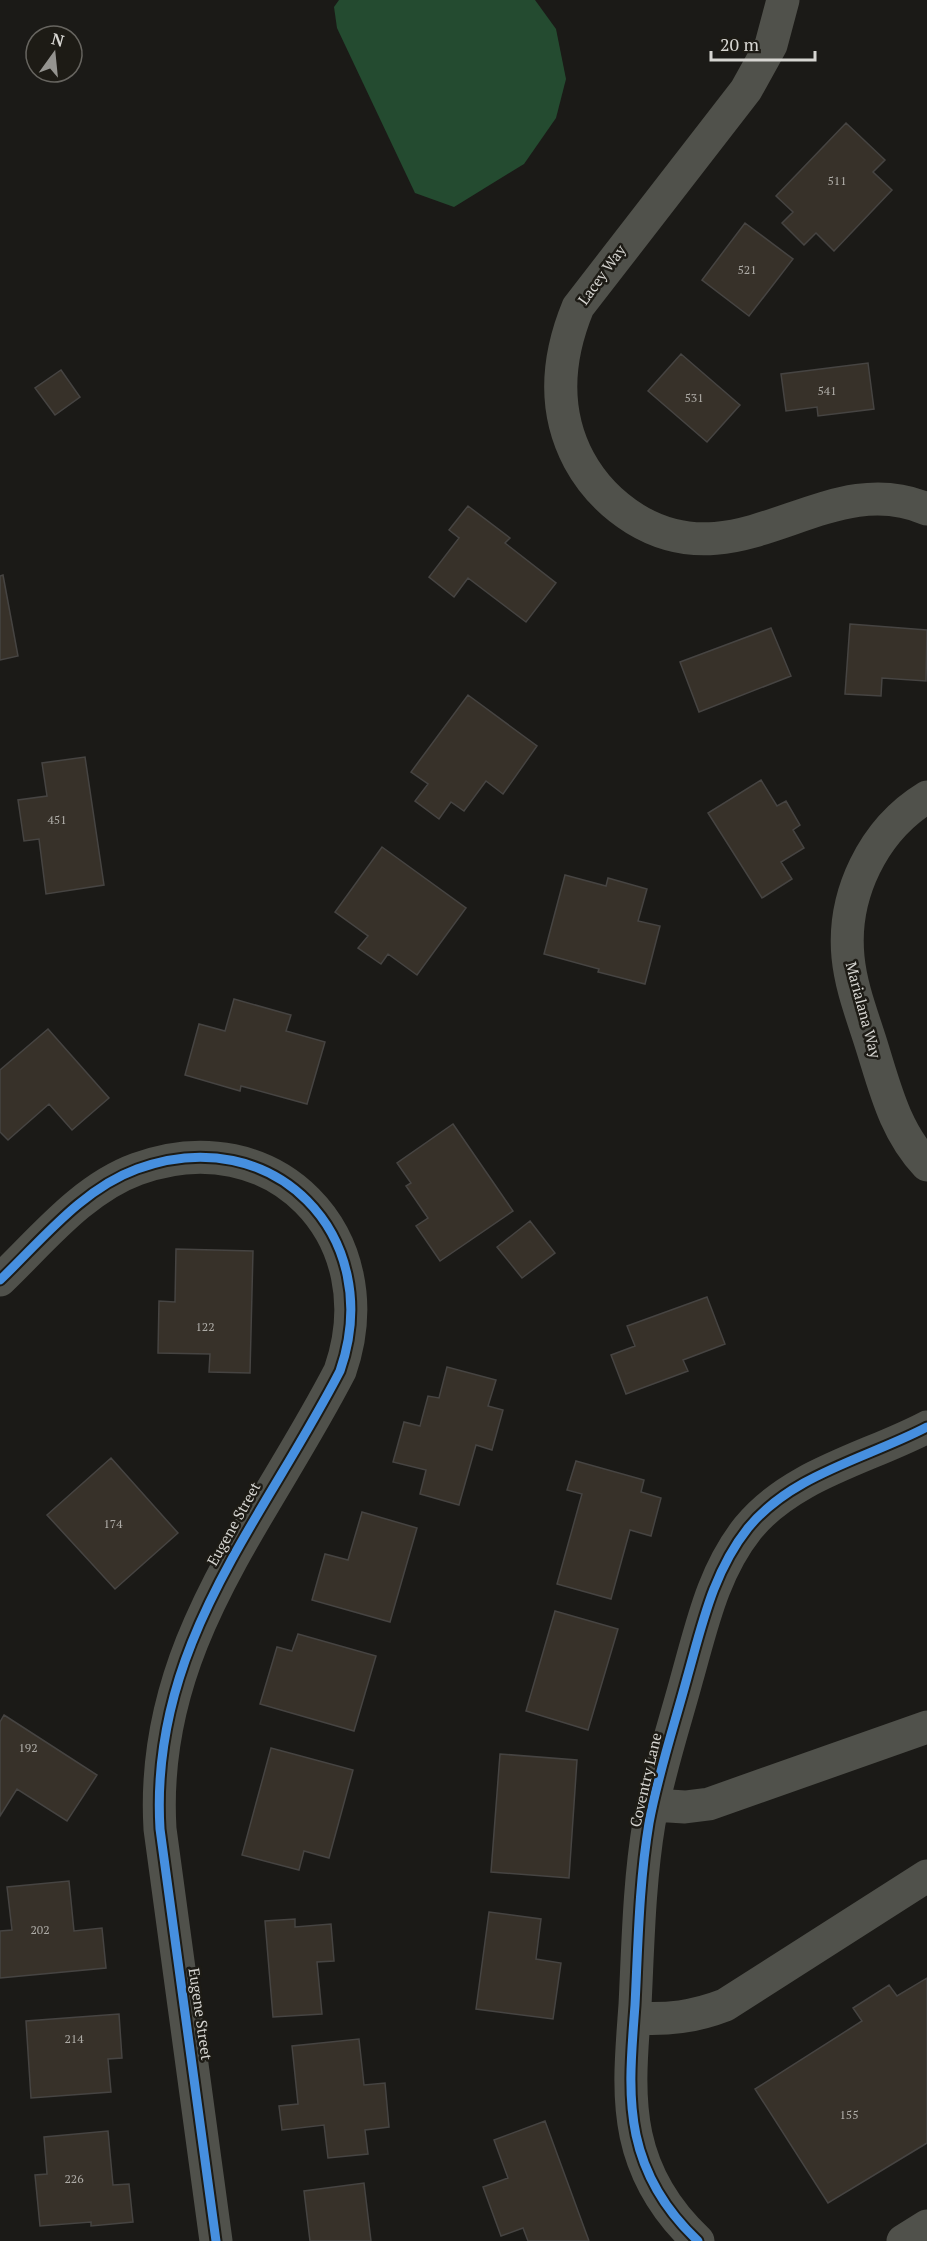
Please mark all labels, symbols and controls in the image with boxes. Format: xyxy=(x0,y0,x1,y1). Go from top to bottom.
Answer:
north arrow xyxy=(24,24,84,84)
scale bar xyxy=(711,24,814,62)
text: N xyxy=(49,27,67,52)
text: 20 m xyxy=(720,32,760,56)
house number: 511 xyxy=(827,173,847,188)
street label: Lacey Way xyxy=(573,240,630,308)
house number: 521 xyxy=(737,262,757,277)
house number: 541 xyxy=(817,383,837,398)
house number: 531 xyxy=(684,390,704,405)
house number: 451 xyxy=(47,812,67,827)
street label: Marialana Way xyxy=(842,959,887,1060)
house number: 122 xyxy=(195,1319,215,1334)
street label: Eugene Street xyxy=(202,1478,265,1569)
house number: 174 xyxy=(103,1516,123,1531)
street label: Coventry Lane xyxy=(624,1731,666,1829)
house number: 192 xyxy=(18,1740,38,1755)
house number: 202 xyxy=(30,1922,50,1937)
street label: Eugene Street xyxy=(185,1966,217,2062)
house number: 214 xyxy=(64,2031,84,2046)
house number: 155 xyxy=(839,2107,859,2122)
house number: 226 xyxy=(64,2171,84,2186)

